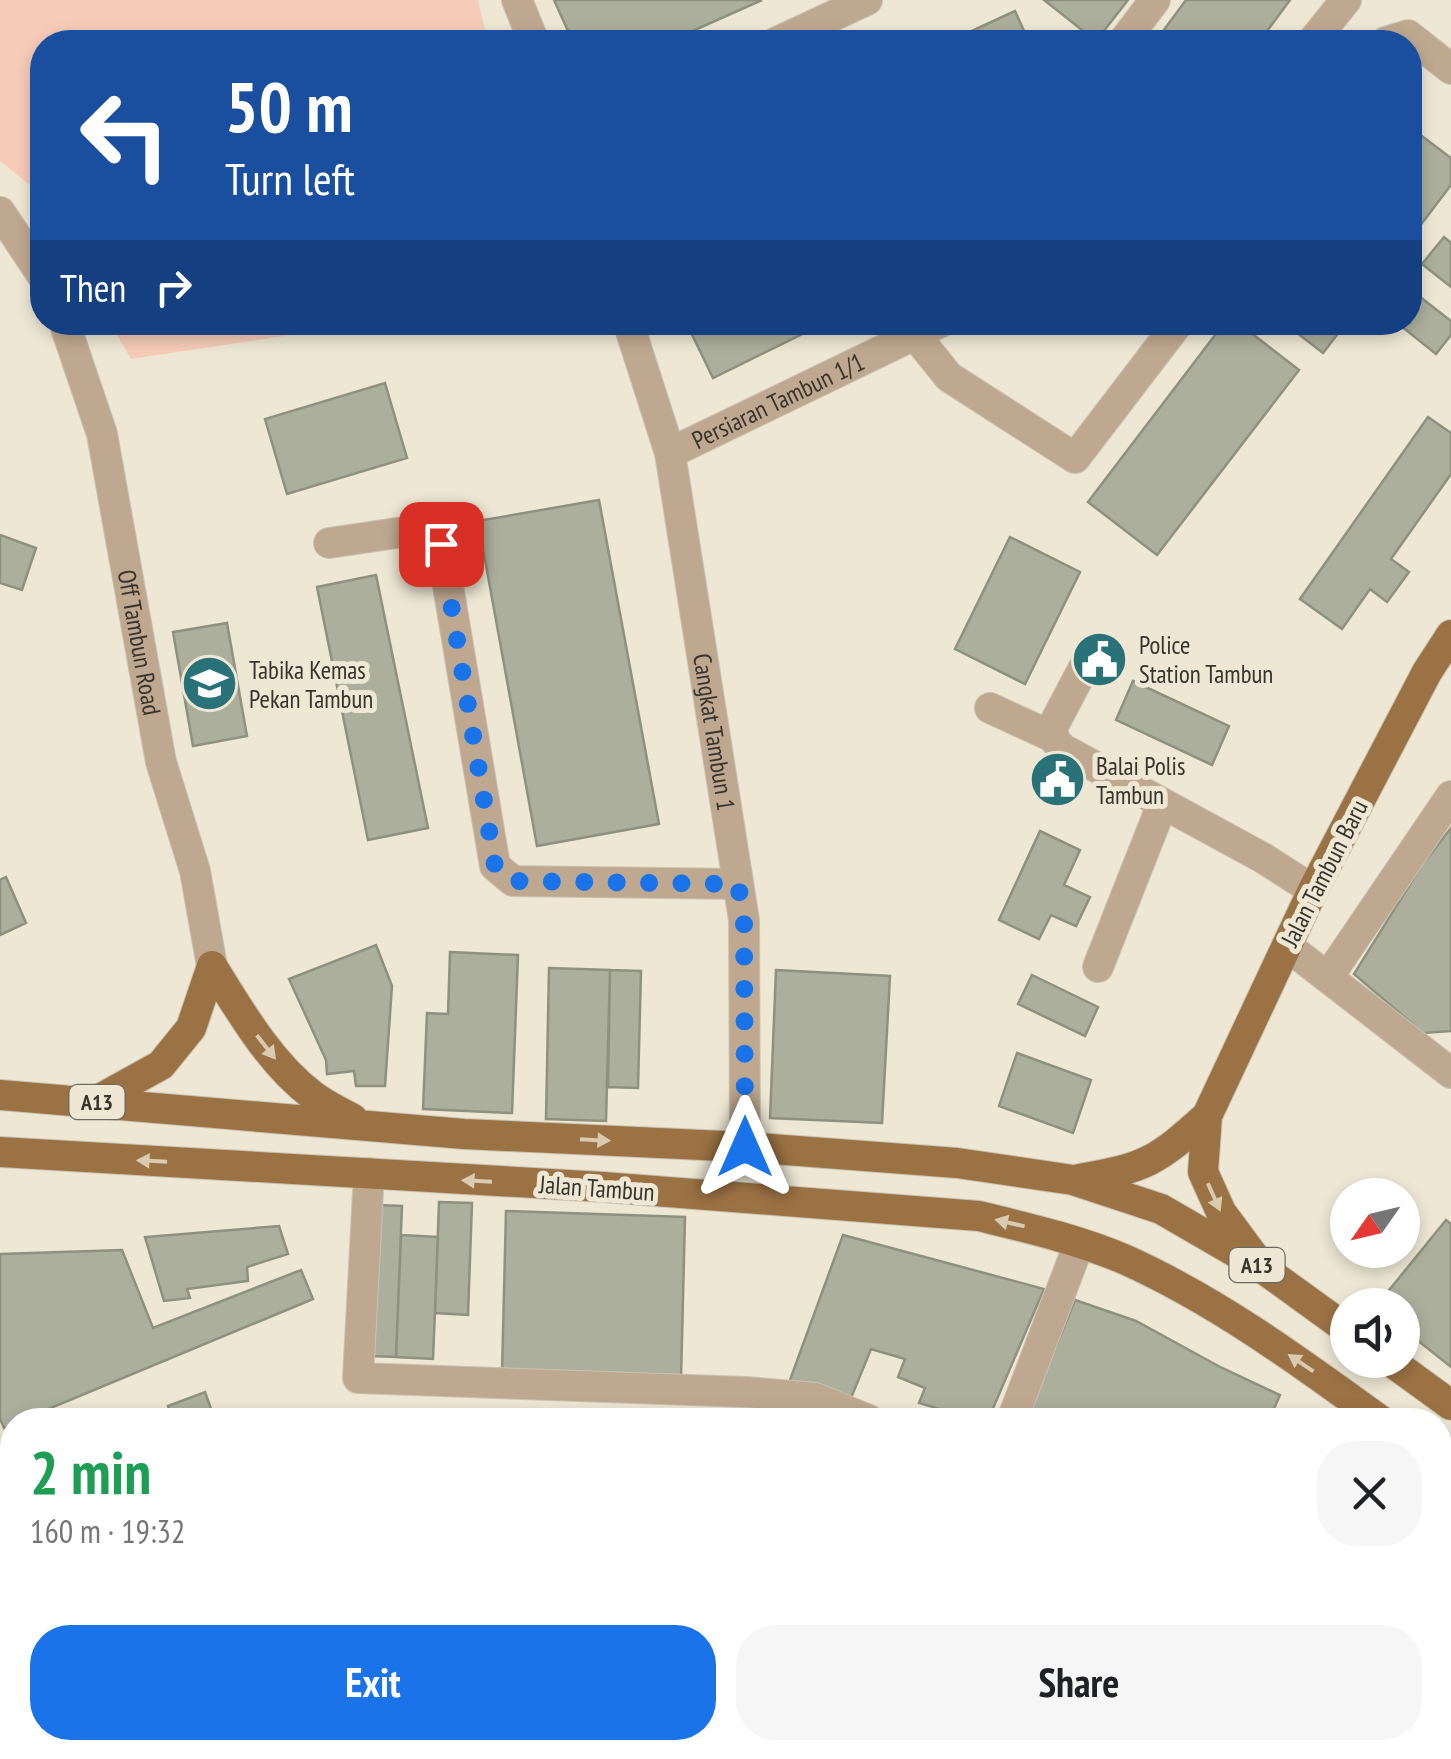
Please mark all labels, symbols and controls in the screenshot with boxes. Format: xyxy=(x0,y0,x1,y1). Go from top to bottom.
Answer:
text: 50 m xyxy=(225,61,353,151)
icon: left xyxy=(60,70,190,200)
text: Turn left xyxy=(225,149,355,207)
icon: right xyxy=(146,260,201,315)
text: Then xyxy=(60,263,126,312)
street label: Persiaran Tambun 1/1 xyxy=(687,346,869,456)
pin xyxy=(399,502,484,587)
icon: arrive xyxy=(414,517,469,572)
street label: Off Tambun Road xyxy=(111,567,168,718)
public building icon: Police Station Tambun xyxy=(1070,629,1130,689)
place label: Police Station Tambun xyxy=(1139,629,1273,690)
street label: Cangkat Tambun 1 xyxy=(686,651,742,813)
school or university icon: Tabika Kemas Pekan Tambun xyxy=(180,654,240,714)
place label: Tabika Kemas Pekan Tambun xyxy=(249,654,373,715)
public building icon: Balai Polis Tambun xyxy=(1027,750,1087,810)
place label: Balai Polis Tambun xyxy=(1096,750,1185,811)
street label: Jalan Tambun Baru xyxy=(1273,794,1375,953)
one-way arrow xyxy=(255,1034,276,1059)
road number: A13 xyxy=(70,1085,124,1119)
position arrow xyxy=(693,1095,797,1199)
one-way arrow xyxy=(580,1132,612,1148)
one-way arrow xyxy=(136,1153,168,1169)
street label: Jalan Tambun xyxy=(537,1168,656,1208)
one-way arrow xyxy=(460,1172,492,1188)
north arrow xyxy=(1330,1178,1420,1268)
map controls xyxy=(1330,1178,1420,1378)
one-way arrow xyxy=(1206,1183,1223,1212)
one-way arrow xyxy=(994,1215,1025,1230)
road number: A13 xyxy=(1230,1248,1284,1282)
button: sound xyxy=(1330,1288,1420,1378)
one-way arrow xyxy=(1287,1355,1314,1373)
text: 2 min xyxy=(30,1433,151,1511)
button: close xyxy=(1317,1441,1422,1546)
text: 160 m · 19:32 xyxy=(30,1510,185,1552)
button: Exit xyxy=(30,1625,716,1740)
button: Share xyxy=(736,1625,1422,1740)

